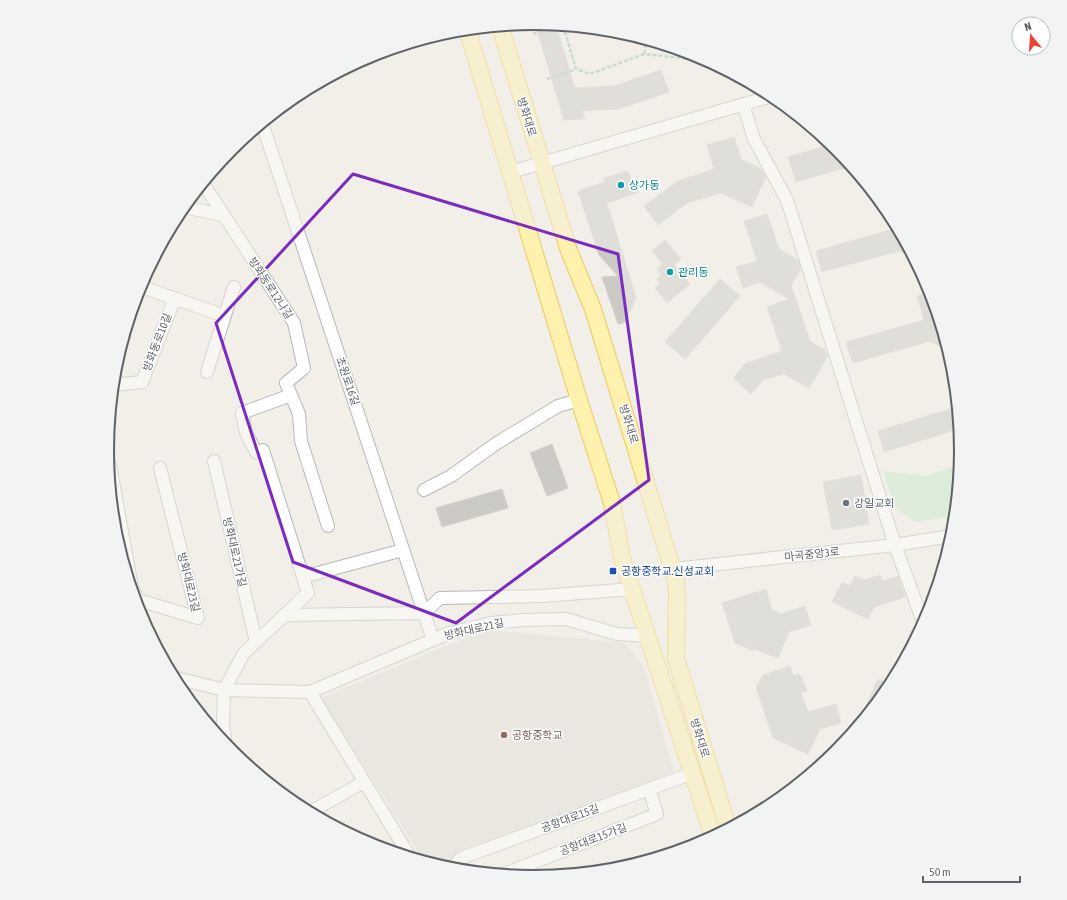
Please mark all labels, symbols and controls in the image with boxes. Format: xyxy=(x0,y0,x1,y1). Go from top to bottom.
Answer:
north arrow xyxy=(1011,16,1051,56)
text: N xyxy=(1023,20,1033,33)
street label: 방화대로 xyxy=(515,96,539,138)
place label: 상가동 xyxy=(629,179,659,191)
marker: 상가동 xyxy=(616,180,626,190)
street label: 방화동로12나길 xyxy=(247,255,295,321)
place label: 관리동 xyxy=(678,266,708,278)
marker: 관리동 xyxy=(665,267,675,277)
street label: 방화동로10길 xyxy=(140,311,174,373)
street label: 초원로16길 xyxy=(334,355,362,407)
street label: 방화대로 xyxy=(617,403,641,445)
place label: 강일교회 xyxy=(854,497,894,509)
marker: 강일교회 xyxy=(841,498,851,508)
street label: 방화대로21가길 xyxy=(221,516,249,588)
street label: 마곡중앙3로 xyxy=(784,545,840,563)
street label: 방화대로23길 xyxy=(176,551,202,613)
place label: 공항중학교.신성교회 xyxy=(621,565,714,577)
marker: 공항중학교.신성교회 xyxy=(608,566,618,576)
street label: 방화대로21길 xyxy=(443,616,505,642)
street label: 방화대로 xyxy=(688,717,712,759)
place label: 공항중학교 xyxy=(512,729,563,741)
marker: 공항중학교 xyxy=(499,730,509,740)
street label: 공항대로15길 xyxy=(539,802,601,834)
street label: 공항대로15가길 xyxy=(558,821,628,857)
scale bar xyxy=(923,858,1020,884)
text: 50 m xyxy=(929,865,951,879)

